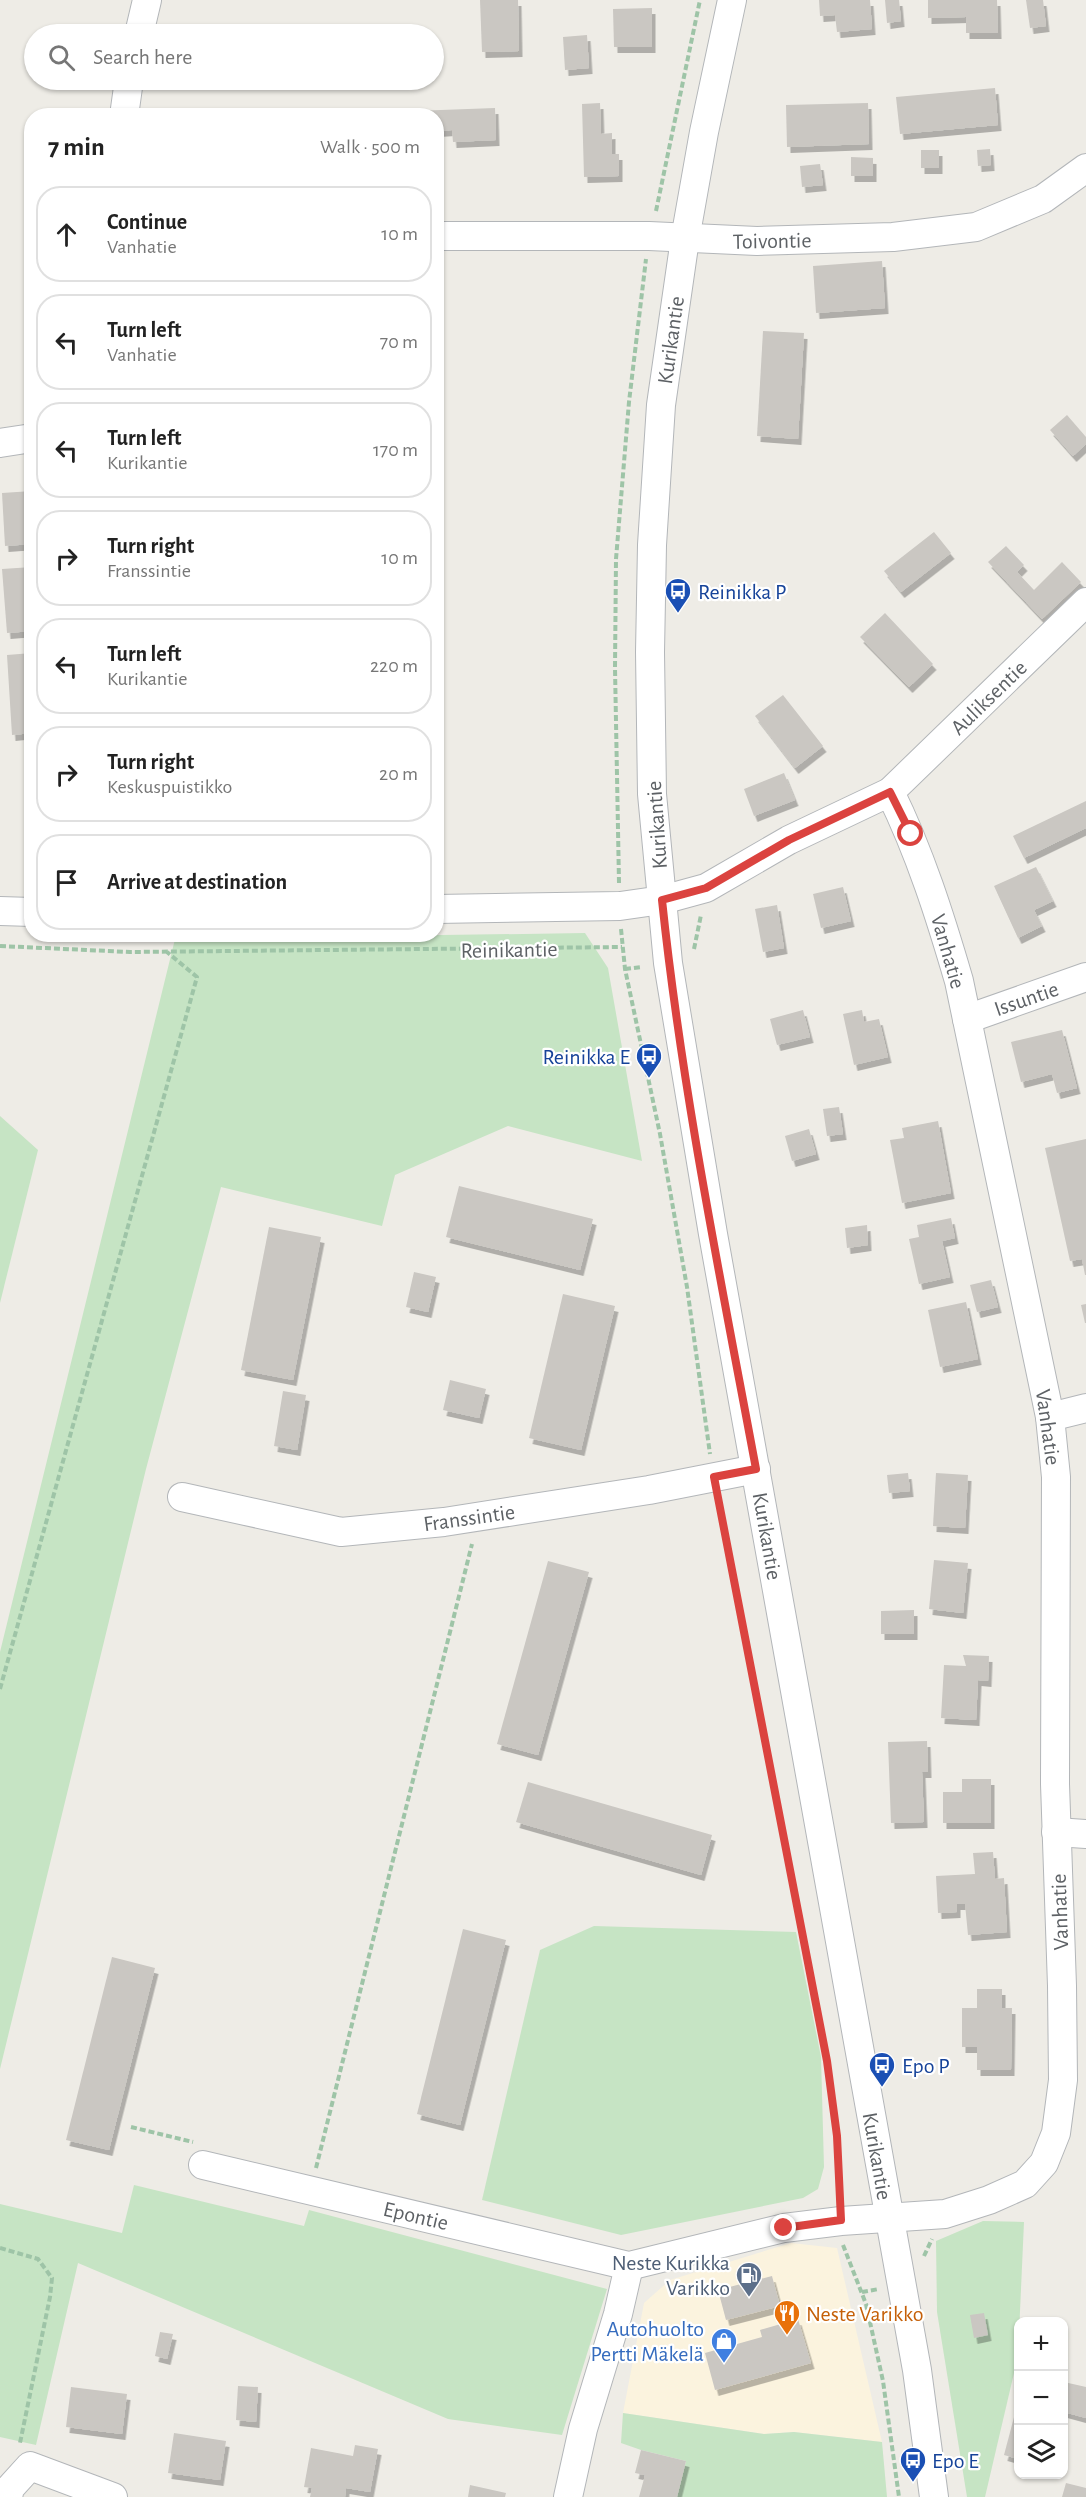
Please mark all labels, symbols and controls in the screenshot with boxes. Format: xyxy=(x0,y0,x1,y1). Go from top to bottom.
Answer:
search box xyxy=(24,24,444,90)
icon: search xyxy=(45,41,78,74)
text: Search here xyxy=(93,46,192,68)
text: 7 min xyxy=(48,134,105,160)
text: Walk · 500 m xyxy=(320,137,420,157)
text: Continue xyxy=(107,211,187,233)
icon: ahead xyxy=(50,218,83,251)
text: 10 m xyxy=(381,224,418,244)
street label: Toivontie xyxy=(732,229,812,253)
text: Vanhatie xyxy=(107,237,177,257)
street label: Kurikantie xyxy=(654,295,688,385)
text: Turn left xyxy=(107,319,181,341)
icon: left xyxy=(50,326,83,359)
text: 70 m xyxy=(380,332,418,352)
text: Vanhatie xyxy=(107,345,177,365)
text: Turn left xyxy=(107,427,181,449)
icon: left xyxy=(50,434,83,467)
text: 170 m xyxy=(373,440,418,460)
text: Kurikantie xyxy=(107,453,187,473)
text: Turn right xyxy=(107,535,194,557)
icon: right xyxy=(50,542,83,575)
text: 10 m xyxy=(381,548,418,568)
text: Franssintie xyxy=(107,561,191,581)
bus stop icon: Reinikka P xyxy=(663,576,693,614)
place label: Reinikka P xyxy=(698,581,786,603)
text: Turn left xyxy=(107,643,181,665)
icon: left xyxy=(50,650,83,683)
text: 220 m xyxy=(370,656,418,676)
street label: Auliksentie xyxy=(946,656,1031,739)
text: Kurikantie xyxy=(107,669,187,689)
text: Turn right xyxy=(107,751,194,773)
icon: right xyxy=(50,758,83,791)
text: 20 m xyxy=(379,764,418,784)
text: Keskuspuistikko xyxy=(107,777,232,797)
street label: Kurikantie xyxy=(643,780,671,870)
route start xyxy=(897,820,923,846)
icon: arrive xyxy=(50,866,83,899)
text: Arrive at destination xyxy=(107,871,287,893)
street label: Vanhatie xyxy=(927,911,969,991)
street label: Reinikantie xyxy=(460,938,558,962)
street label: Issuntie xyxy=(991,978,1061,1020)
bus stop icon: Reinikka E xyxy=(634,1041,664,1079)
place label: Reinikka E xyxy=(542,1046,630,1068)
street label: Vanhatie xyxy=(1032,1388,1064,1467)
street label: Kurikantie xyxy=(748,1491,786,1582)
street label: Franssintie xyxy=(422,1501,516,1535)
street label: Vanhatie xyxy=(1048,1873,1072,1951)
bus stop icon: Epo P xyxy=(867,2050,897,2088)
place label: Epo P xyxy=(902,2055,950,2077)
street label: Kurikantie xyxy=(858,2111,896,2202)
street label: Epontie xyxy=(381,2198,451,2234)
route end xyxy=(770,2214,796,2240)
place label: Neste Kurikka Varikko xyxy=(612,2252,730,2299)
fuel station icon: Neste Kurikka Varikko xyxy=(734,2260,764,2298)
restaurant icon: Neste Varikko xyxy=(772,2298,802,2336)
place label: Neste Varikko xyxy=(806,2303,923,2325)
map controls xyxy=(1014,2317,1068,2479)
button: + xyxy=(1014,2317,1068,2371)
place label: Autohuolto Pertti Mäkelä xyxy=(591,2318,704,2365)
shop icon: Autohuolto Pertti Mäkelä xyxy=(709,2326,739,2364)
button: − xyxy=(1014,2371,1068,2425)
button: layers xyxy=(1014,2425,1068,2479)
bus stop icon: Epo E xyxy=(898,2445,928,2483)
place label: Epo E xyxy=(932,2450,979,2472)

